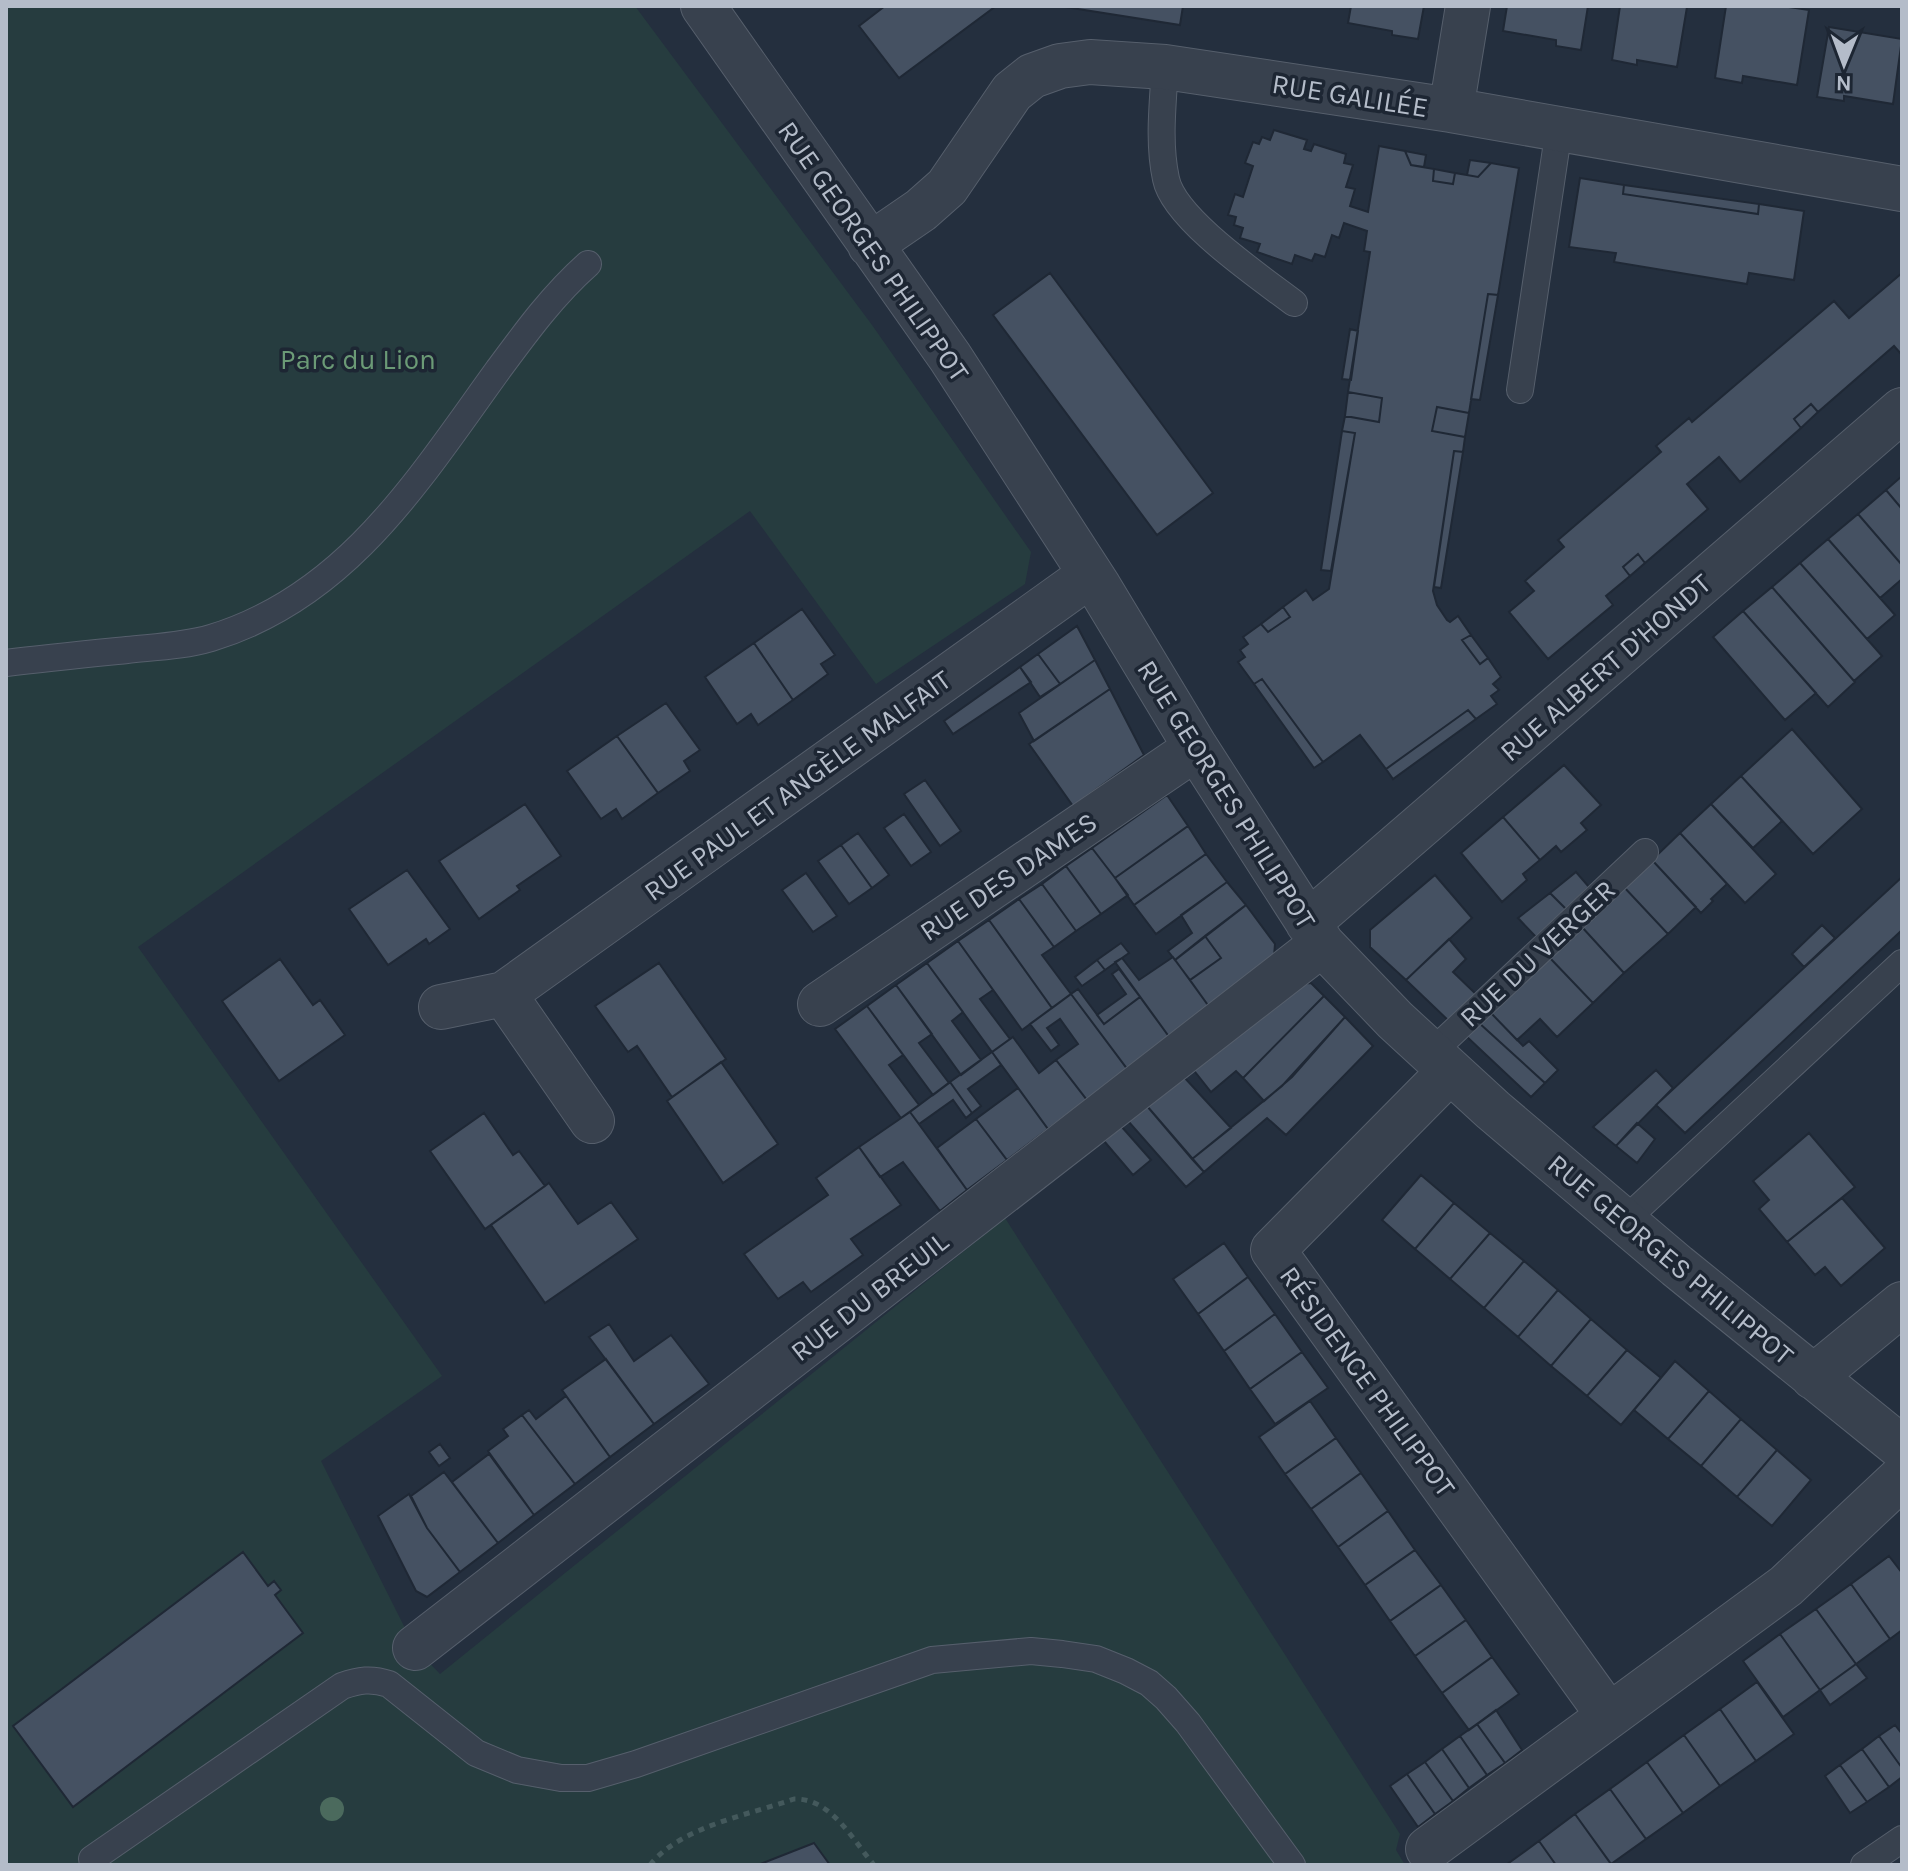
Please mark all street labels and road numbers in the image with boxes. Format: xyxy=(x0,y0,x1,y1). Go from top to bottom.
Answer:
street label: RUE GALILÉE xyxy=(1270,66,1430,124)
street label: RUE GEORGES PHILIPPOT xyxy=(771,115,976,388)
street label: RUE ALBERT D'HONDT xyxy=(1493,567,1718,768)
street label: RUE GEORGES PHILIPPOT xyxy=(1130,654,1323,935)
street label: RUE PAUL ET ANGÈLE MALFAIT xyxy=(637,662,957,908)
street label: RUE DES DAMES xyxy=(913,805,1103,948)
street label: RUE DU VERGER xyxy=(1453,873,1622,1034)
street label: RUE GEORGES PHILIPPOT xyxy=(1541,1147,1800,1372)
street label: RUE DU BREUIL xyxy=(784,1225,955,1368)
street label: RÉSIDENCE PHILIPPOT xyxy=(1273,1259,1463,1503)

